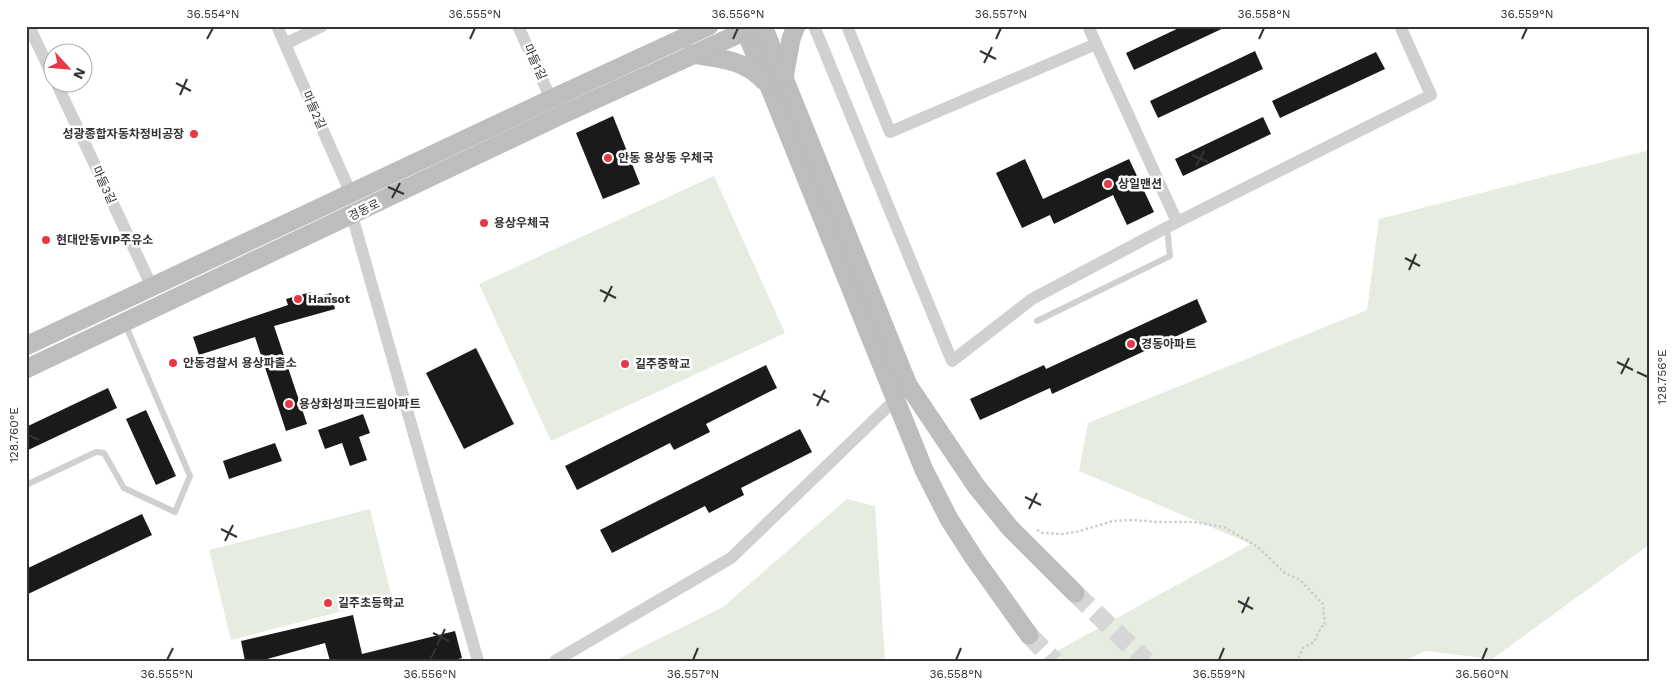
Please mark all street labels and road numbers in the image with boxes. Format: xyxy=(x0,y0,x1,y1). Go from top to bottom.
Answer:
street label: 마들1길 xyxy=(521,42,549,82)
street label: 마들2길 xyxy=(299,89,329,131)
street label: 마들3길 xyxy=(89,164,119,206)
street label: 경동로 xyxy=(346,196,382,224)

